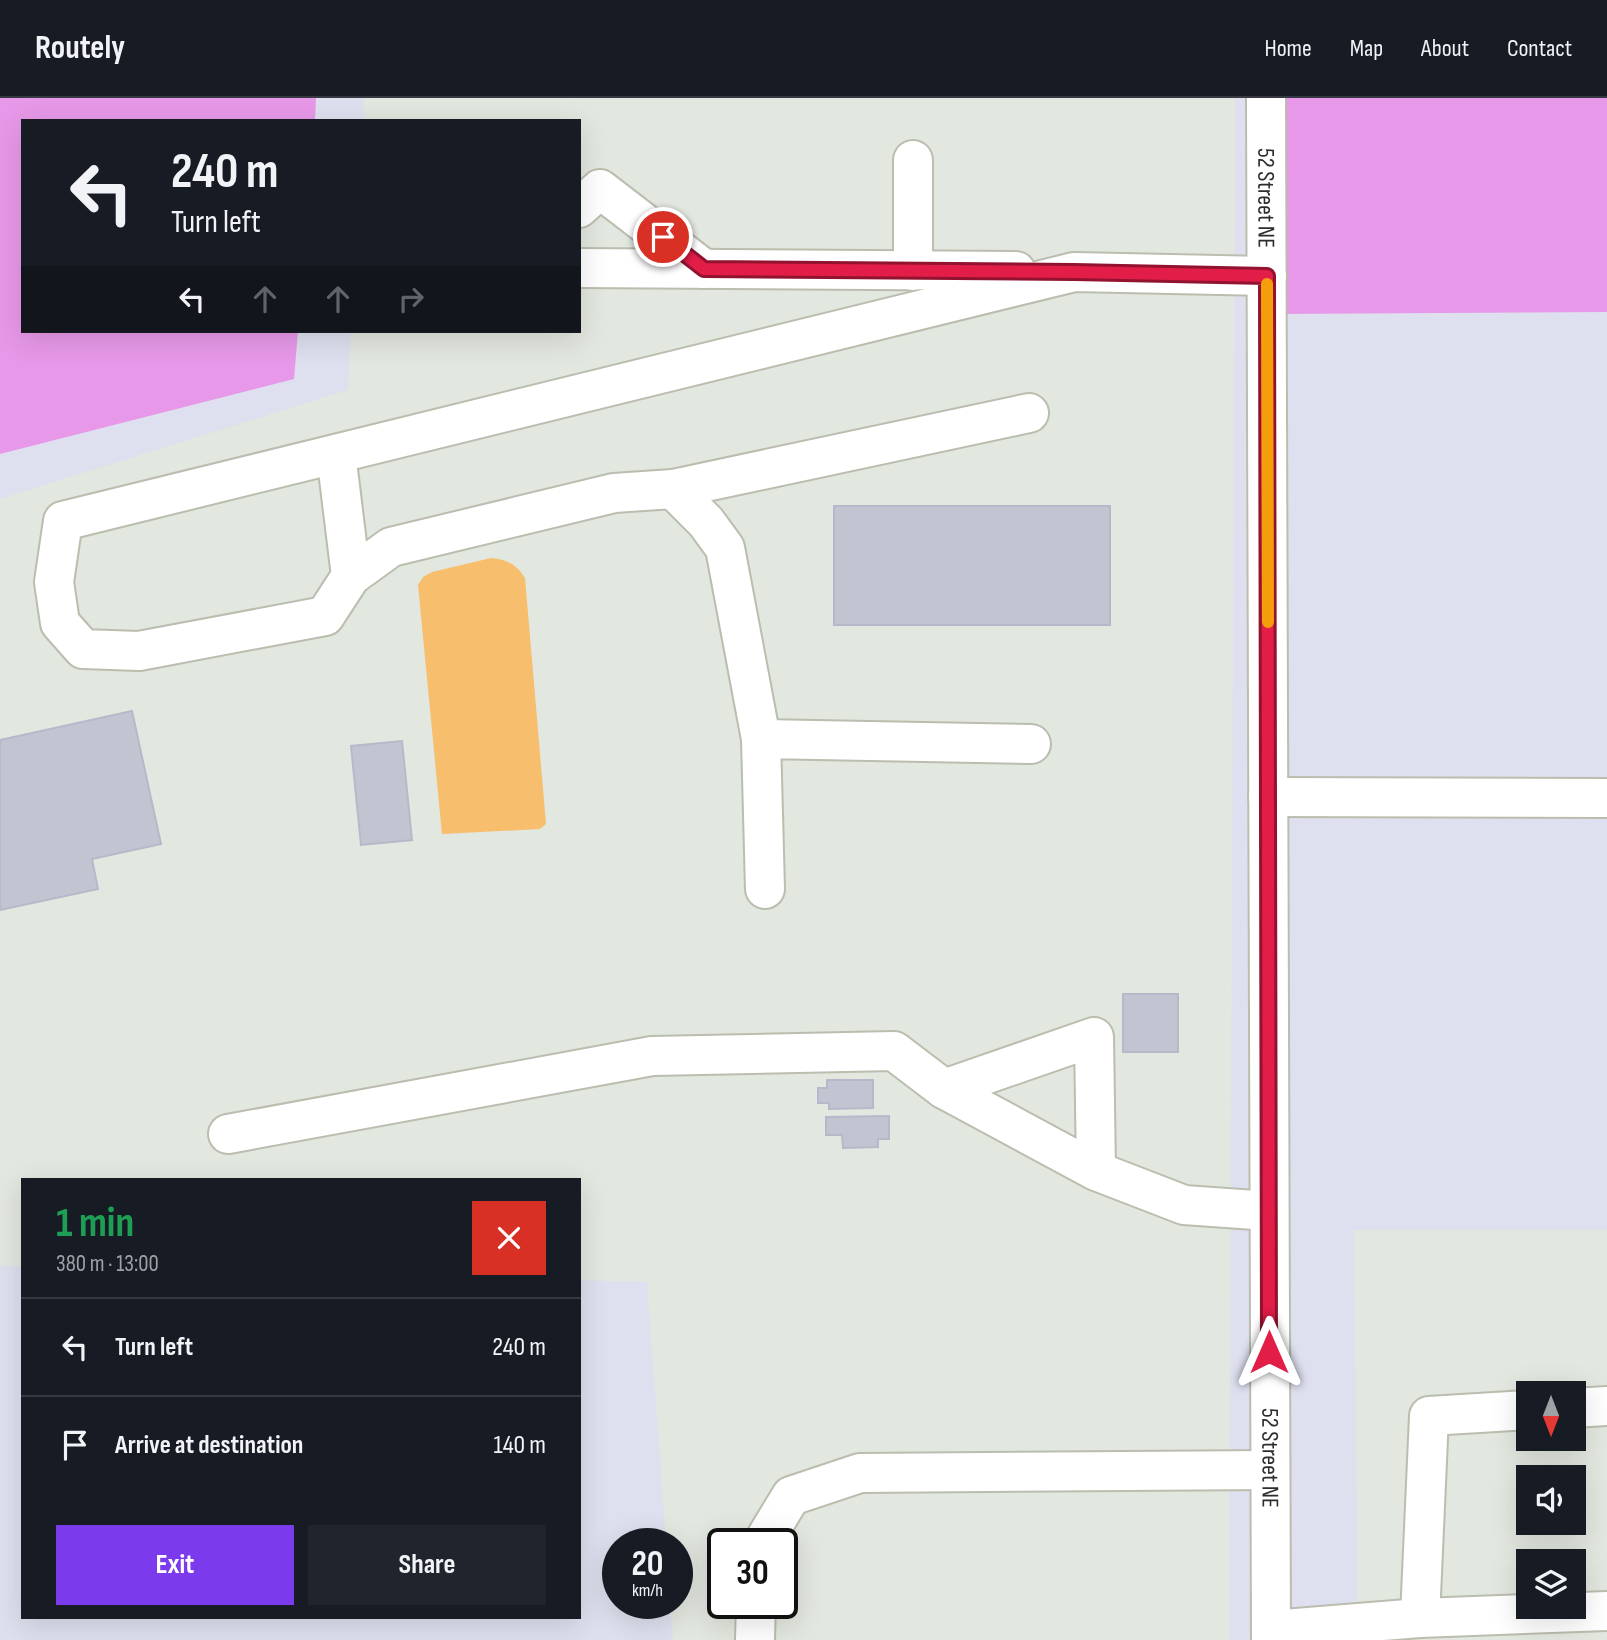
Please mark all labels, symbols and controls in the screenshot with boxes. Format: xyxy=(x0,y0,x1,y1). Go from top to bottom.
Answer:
text: Routely xyxy=(35,28,125,68)
text: Home xyxy=(1264,34,1312,63)
text: Map xyxy=(1350,34,1383,63)
text: About xyxy=(1421,34,1469,63)
text: Contact xyxy=(1507,34,1572,63)
text: 240 m xyxy=(171,143,279,202)
icon: left xyxy=(56,147,147,238)
street label: 52 Street NE xyxy=(1252,148,1281,248)
text: Turn left xyxy=(171,203,261,242)
pin xyxy=(633,207,693,267)
icon: arrive xyxy=(644,218,682,256)
icon: left xyxy=(173,280,211,318)
icon: ahead xyxy=(246,280,284,318)
icon: ahead xyxy=(319,280,357,318)
icon: right xyxy=(392,280,430,318)
text: 1 min xyxy=(56,1198,134,1249)
button: close xyxy=(472,1201,546,1275)
text: 380 m · 13:00 xyxy=(56,1250,159,1278)
position arrow xyxy=(1232,1315,1306,1389)
icon: left xyxy=(56,1328,94,1366)
text: Turn left xyxy=(115,1332,193,1363)
text: 240 m xyxy=(492,1332,546,1363)
north arrow xyxy=(1516,1381,1586,1451)
map controls xyxy=(1516,1381,1586,1619)
street label: 52 Street NE xyxy=(1256,1408,1285,1508)
icon: arrive xyxy=(56,1426,94,1464)
text: Arrive at destination xyxy=(115,1430,303,1461)
text: 140 m xyxy=(494,1430,546,1461)
button: sound xyxy=(1516,1465,1586,1535)
button: Exit xyxy=(56,1525,294,1605)
button: Share xyxy=(308,1525,546,1605)
speed limit sign: 30 xyxy=(707,1528,798,1619)
text: 20 xyxy=(632,1543,664,1586)
button: layers xyxy=(1516,1549,1586,1619)
text: km/h xyxy=(632,1580,663,1601)

